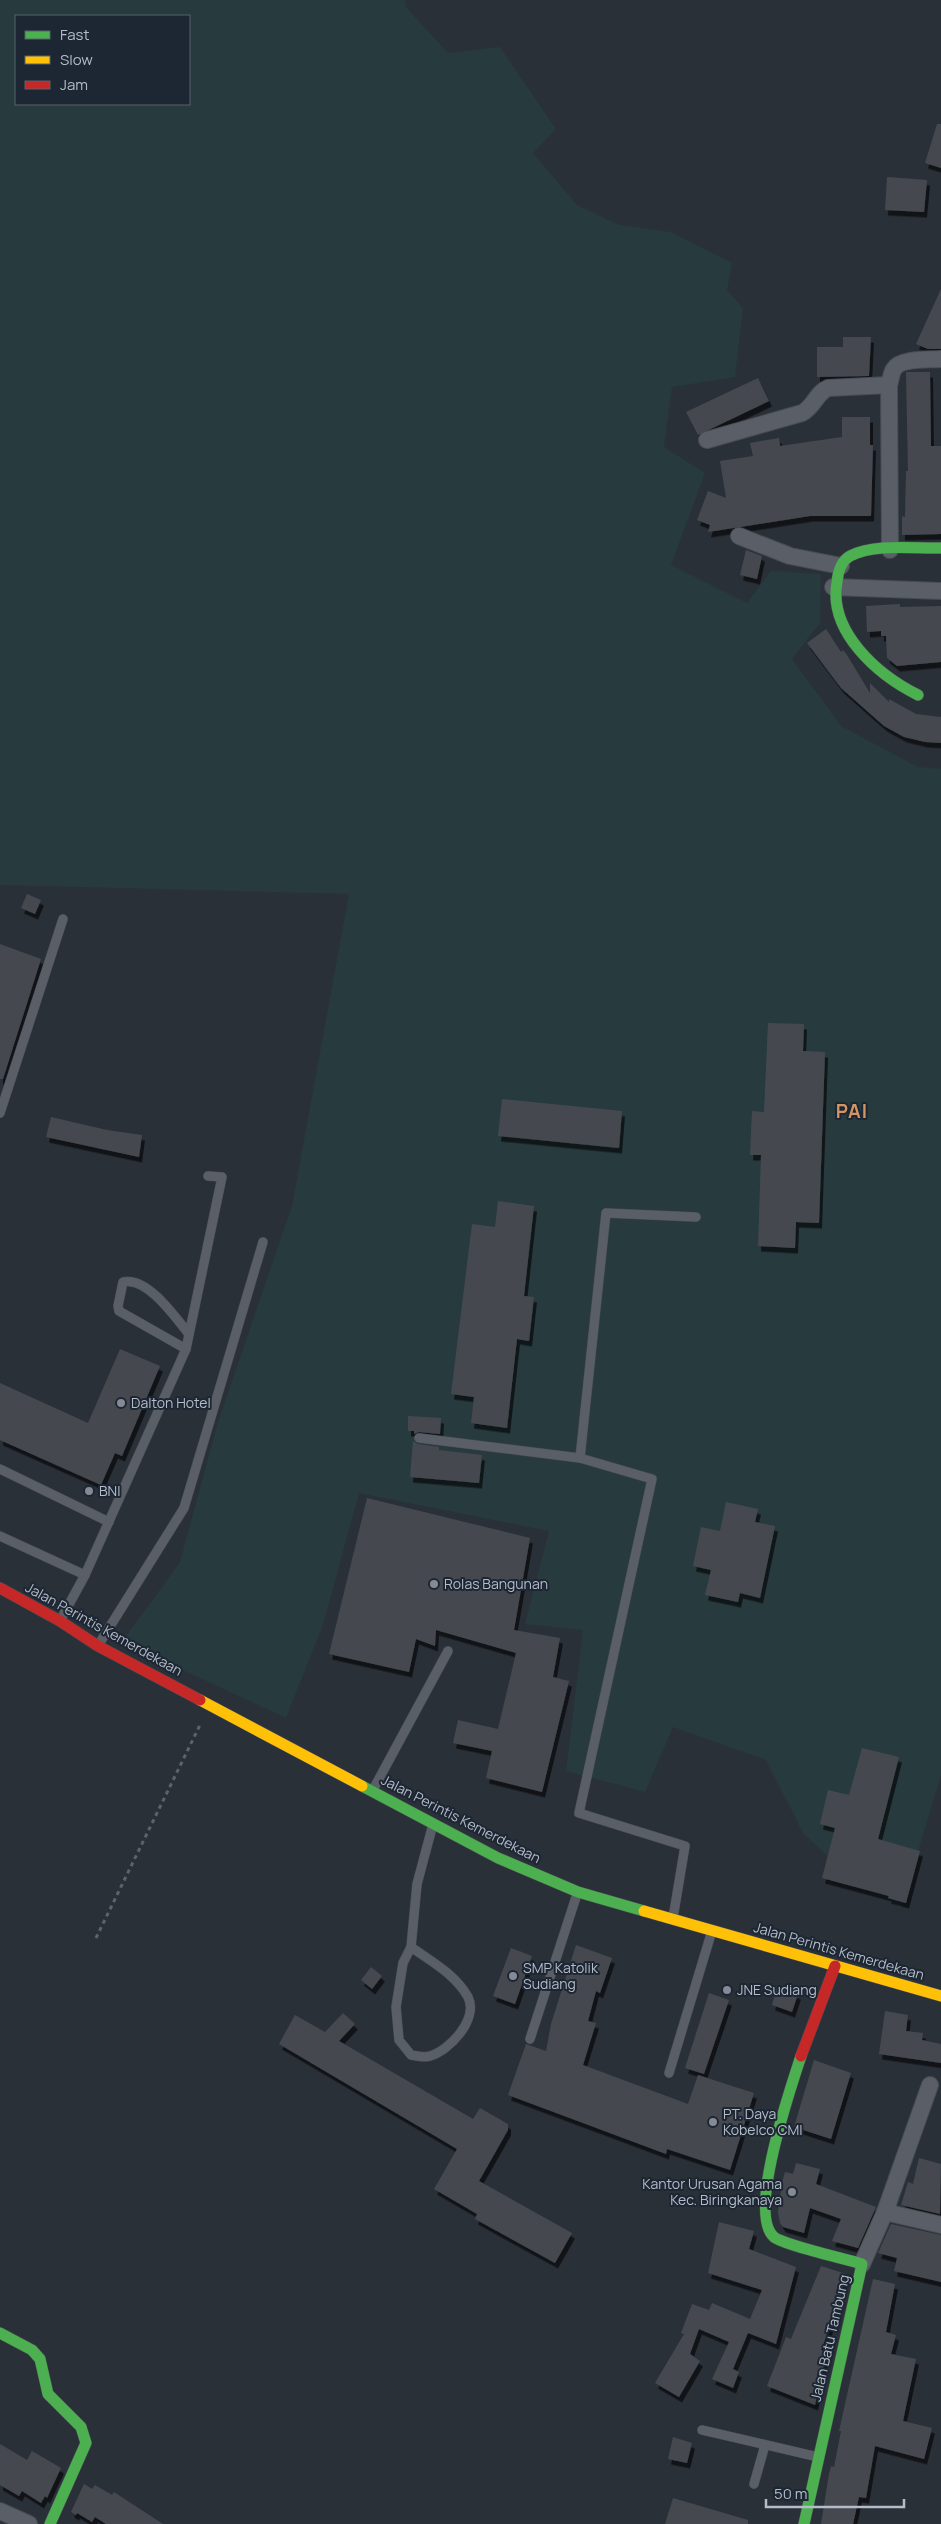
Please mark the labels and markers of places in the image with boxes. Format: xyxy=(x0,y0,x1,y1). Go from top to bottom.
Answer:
place label: Dalton Hotel xyxy=(131,1393,211,1412)
marker: Dalton Hotel xyxy=(115,1397,127,1409)
place label: BNI xyxy=(99,1481,120,1500)
marker: BNI xyxy=(83,1485,95,1497)
place label: Rolas Bangunan xyxy=(444,1574,548,1593)
marker: Rolas Bangunan xyxy=(428,1578,440,1590)
place label: SMP Katolik Sudiang xyxy=(523,1958,599,1993)
marker: SMP Katolik Sudiang xyxy=(507,1970,519,1982)
place label: JNE Sudiang xyxy=(737,1980,817,1999)
marker: JNE Sudiang xyxy=(721,1984,733,1996)
place label: PT. Daya Kobelco CMI xyxy=(723,2104,802,2139)
marker: PT. Daya Kobelco CMI xyxy=(707,2116,719,2128)
place label: Kantor Urusan Agama Kec. Biringkanaya xyxy=(642,2174,782,2209)
marker: Kantor Urusan Agama Kec. Biringkanaya xyxy=(786,2186,798,2198)

